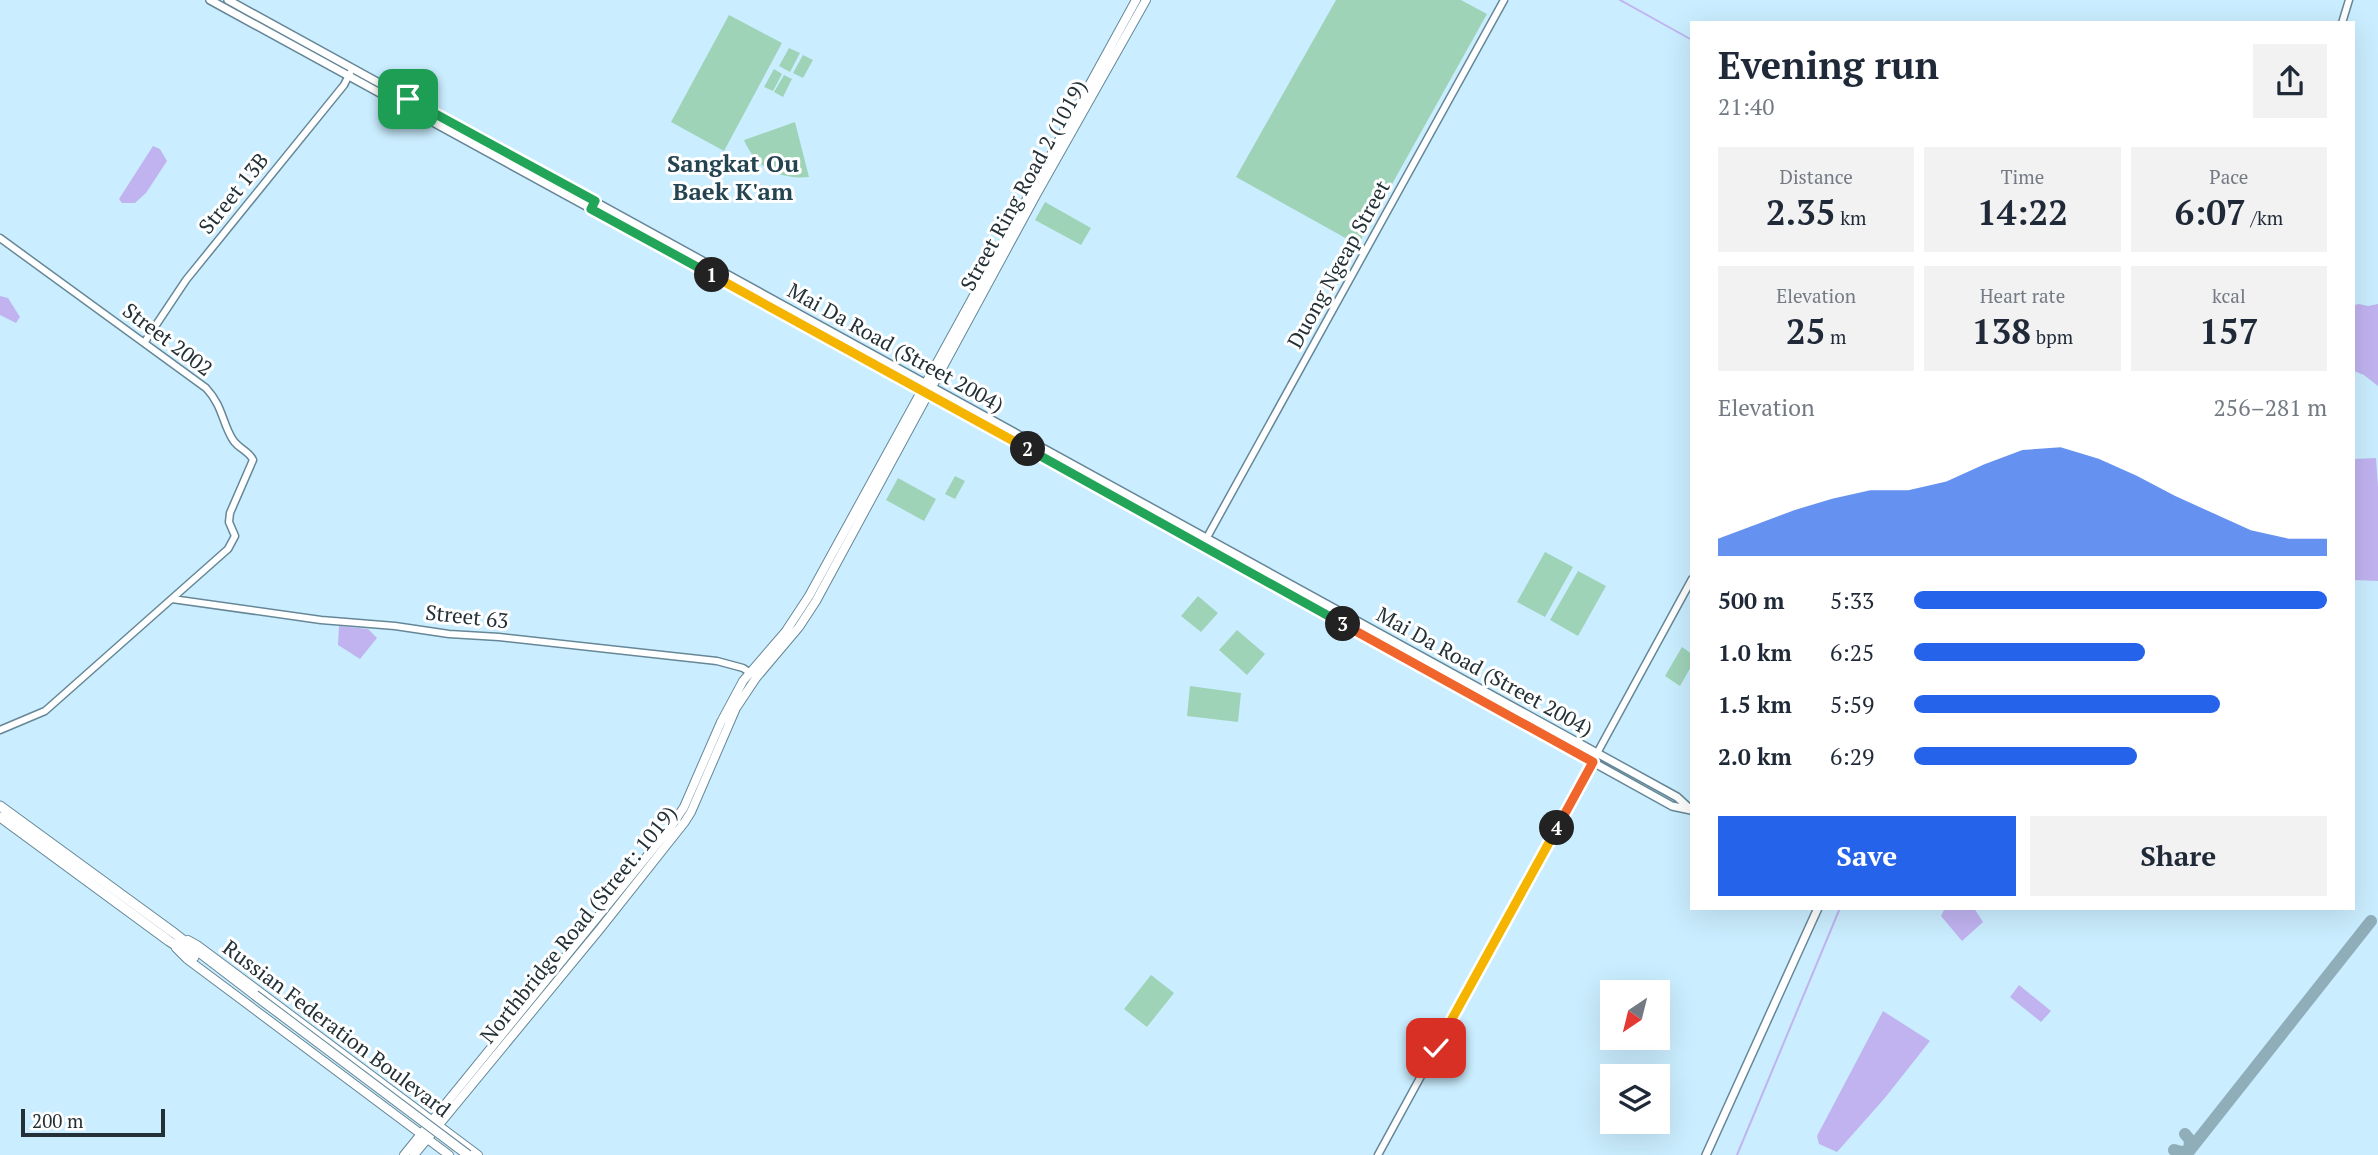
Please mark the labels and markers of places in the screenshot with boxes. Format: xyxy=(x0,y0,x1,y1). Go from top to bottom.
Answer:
pin xyxy=(378,69,438,129)
pin: 1 xyxy=(694,258,730,292)
pin: 2 xyxy=(1010,432,1046,466)
pin: 3 xyxy=(1326,606,1360,642)
pin: 4 xyxy=(1540,810,1574,846)
pin xyxy=(1406,1018,1466,1078)

